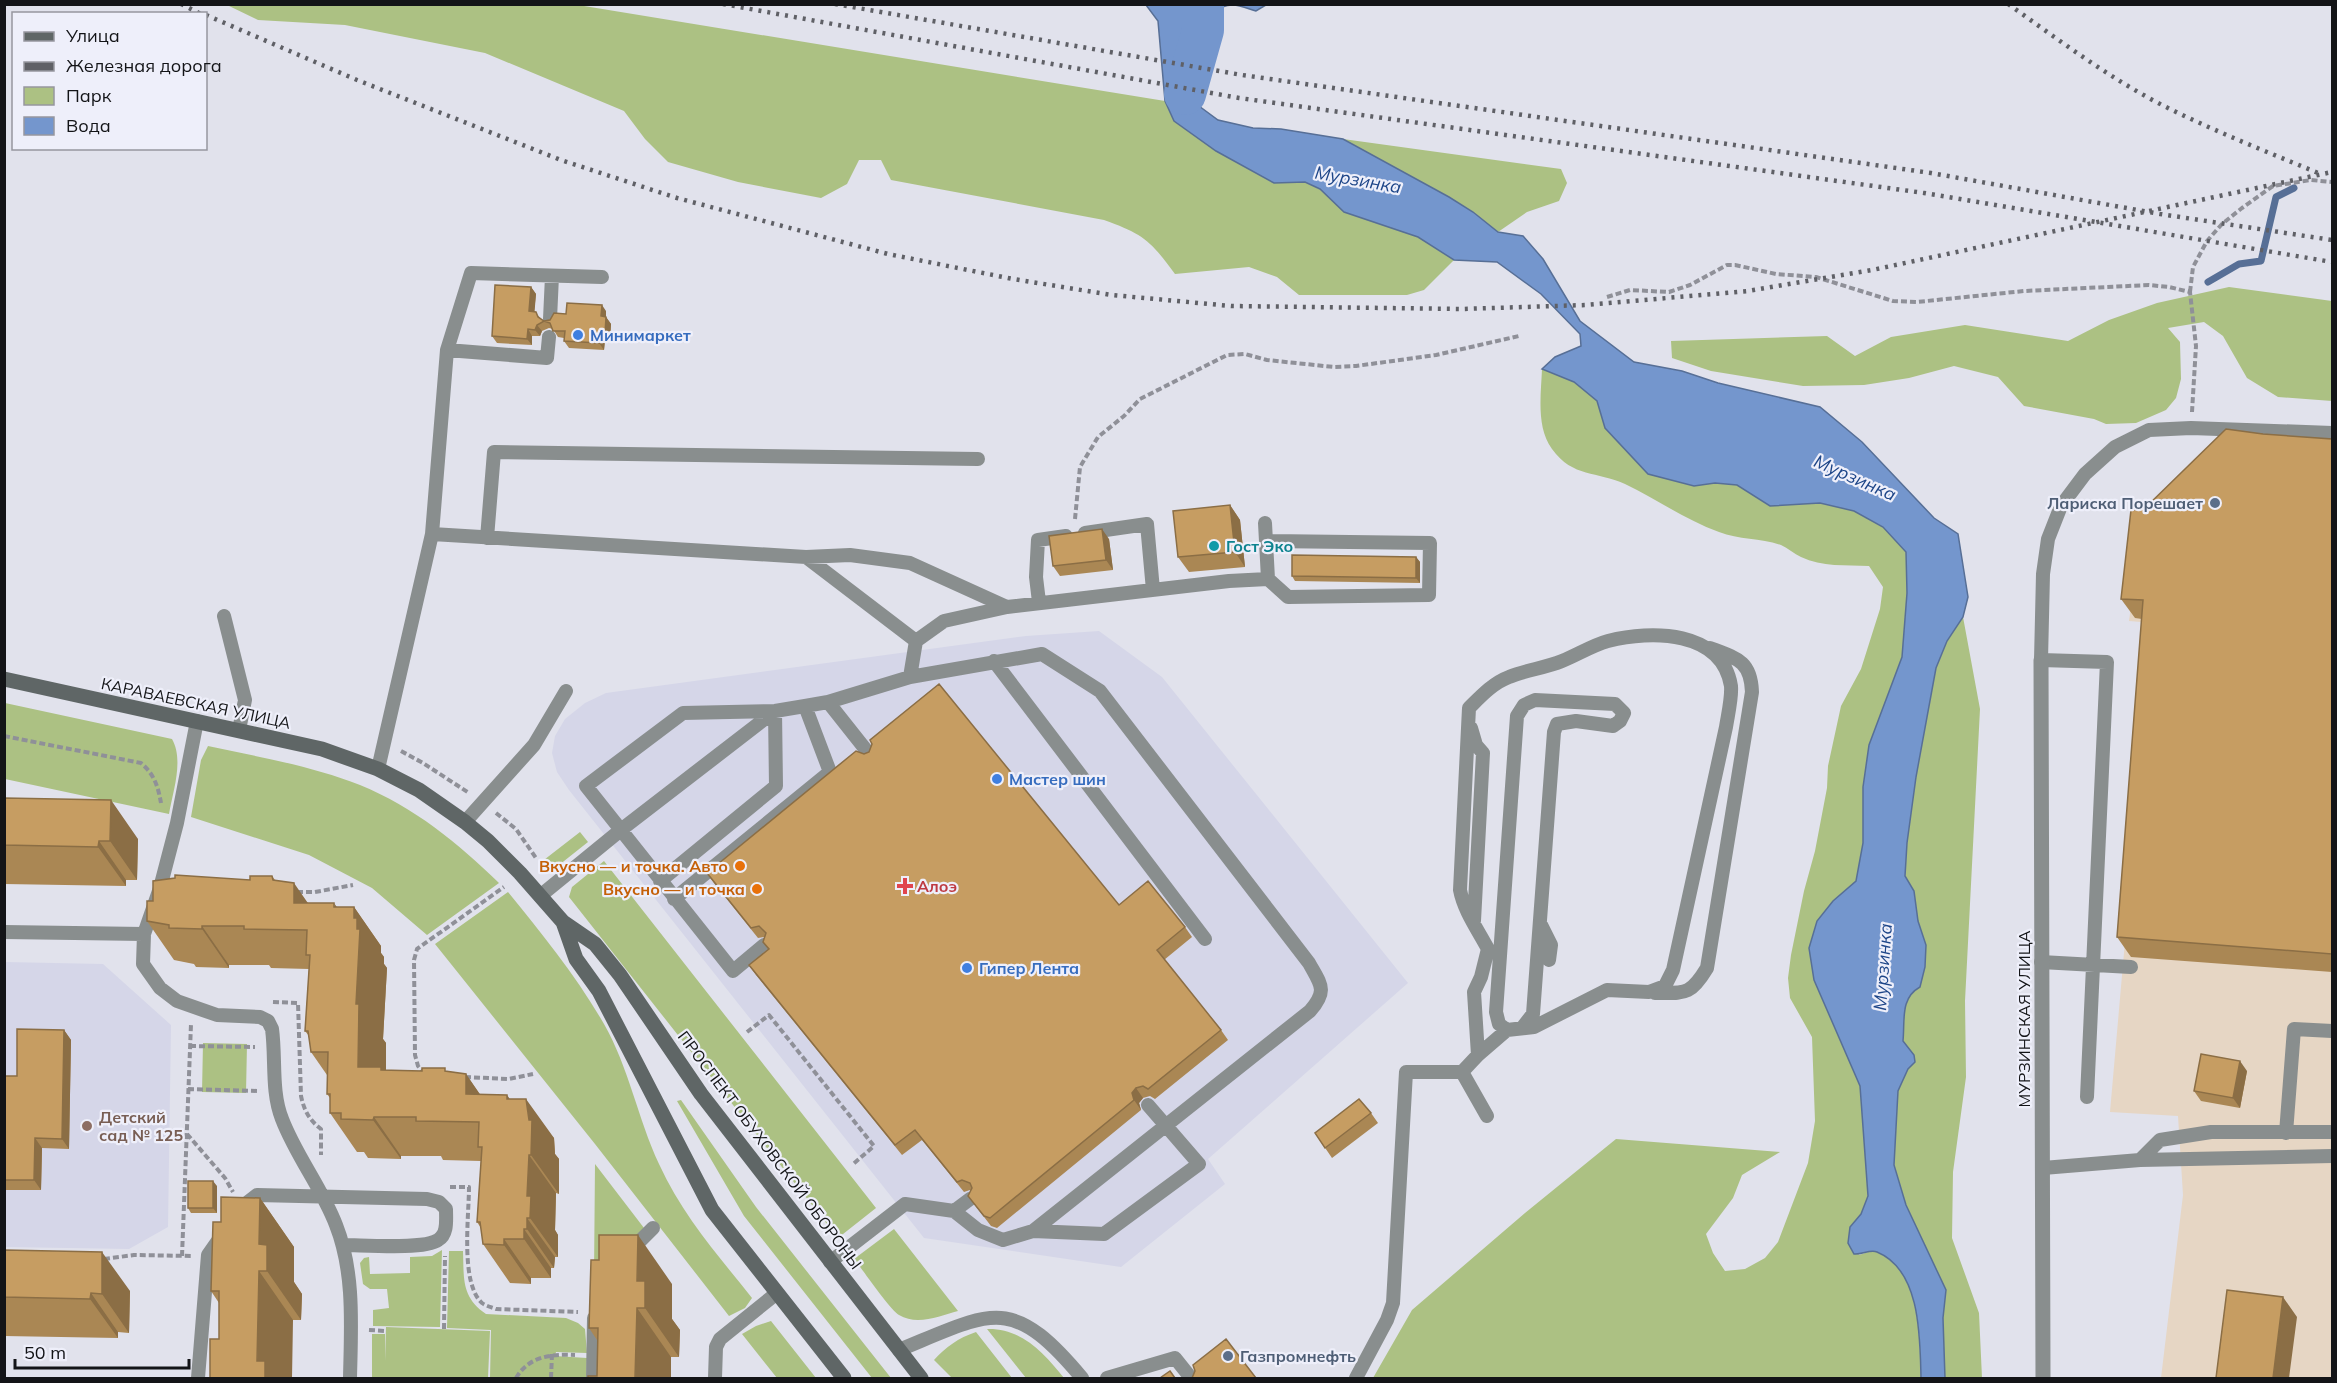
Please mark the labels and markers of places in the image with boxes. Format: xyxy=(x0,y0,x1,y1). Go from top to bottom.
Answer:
place label: Минимаркет xyxy=(590,325,691,345)
marker: Минимаркет xyxy=(571,328,585,342)
place label: Лариска Порешает xyxy=(2047,493,2203,513)
marker: Лариска Порешает xyxy=(2208,496,2222,510)
place label: Гост Эко xyxy=(1226,536,1293,556)
marker: Гост Эко xyxy=(1207,539,1221,553)
place label: Мастер шин xyxy=(1009,769,1106,789)
marker: Мастер шин xyxy=(990,772,1004,786)
place label: Вкусно — и точка. Авто xyxy=(539,856,728,876)
marker: Вкусно — и точка. Авто xyxy=(733,859,747,873)
place label: Алоэ xyxy=(917,876,957,896)
place label: Вкусно — и точка xyxy=(603,879,745,899)
marker: Алоэ xyxy=(898,879,912,893)
marker: Вкусно — и точка xyxy=(750,882,764,896)
place label: Гипер Лента xyxy=(979,958,1079,978)
marker: Гипер Лента xyxy=(960,961,974,975)
place label: Детский сад № 125 xyxy=(99,1107,183,1145)
marker: Детский сад № 125 xyxy=(80,1119,94,1133)
place label: Газпромнефть xyxy=(1240,1346,1356,1366)
marker: Газпромнефть xyxy=(1221,1349,1235,1363)

